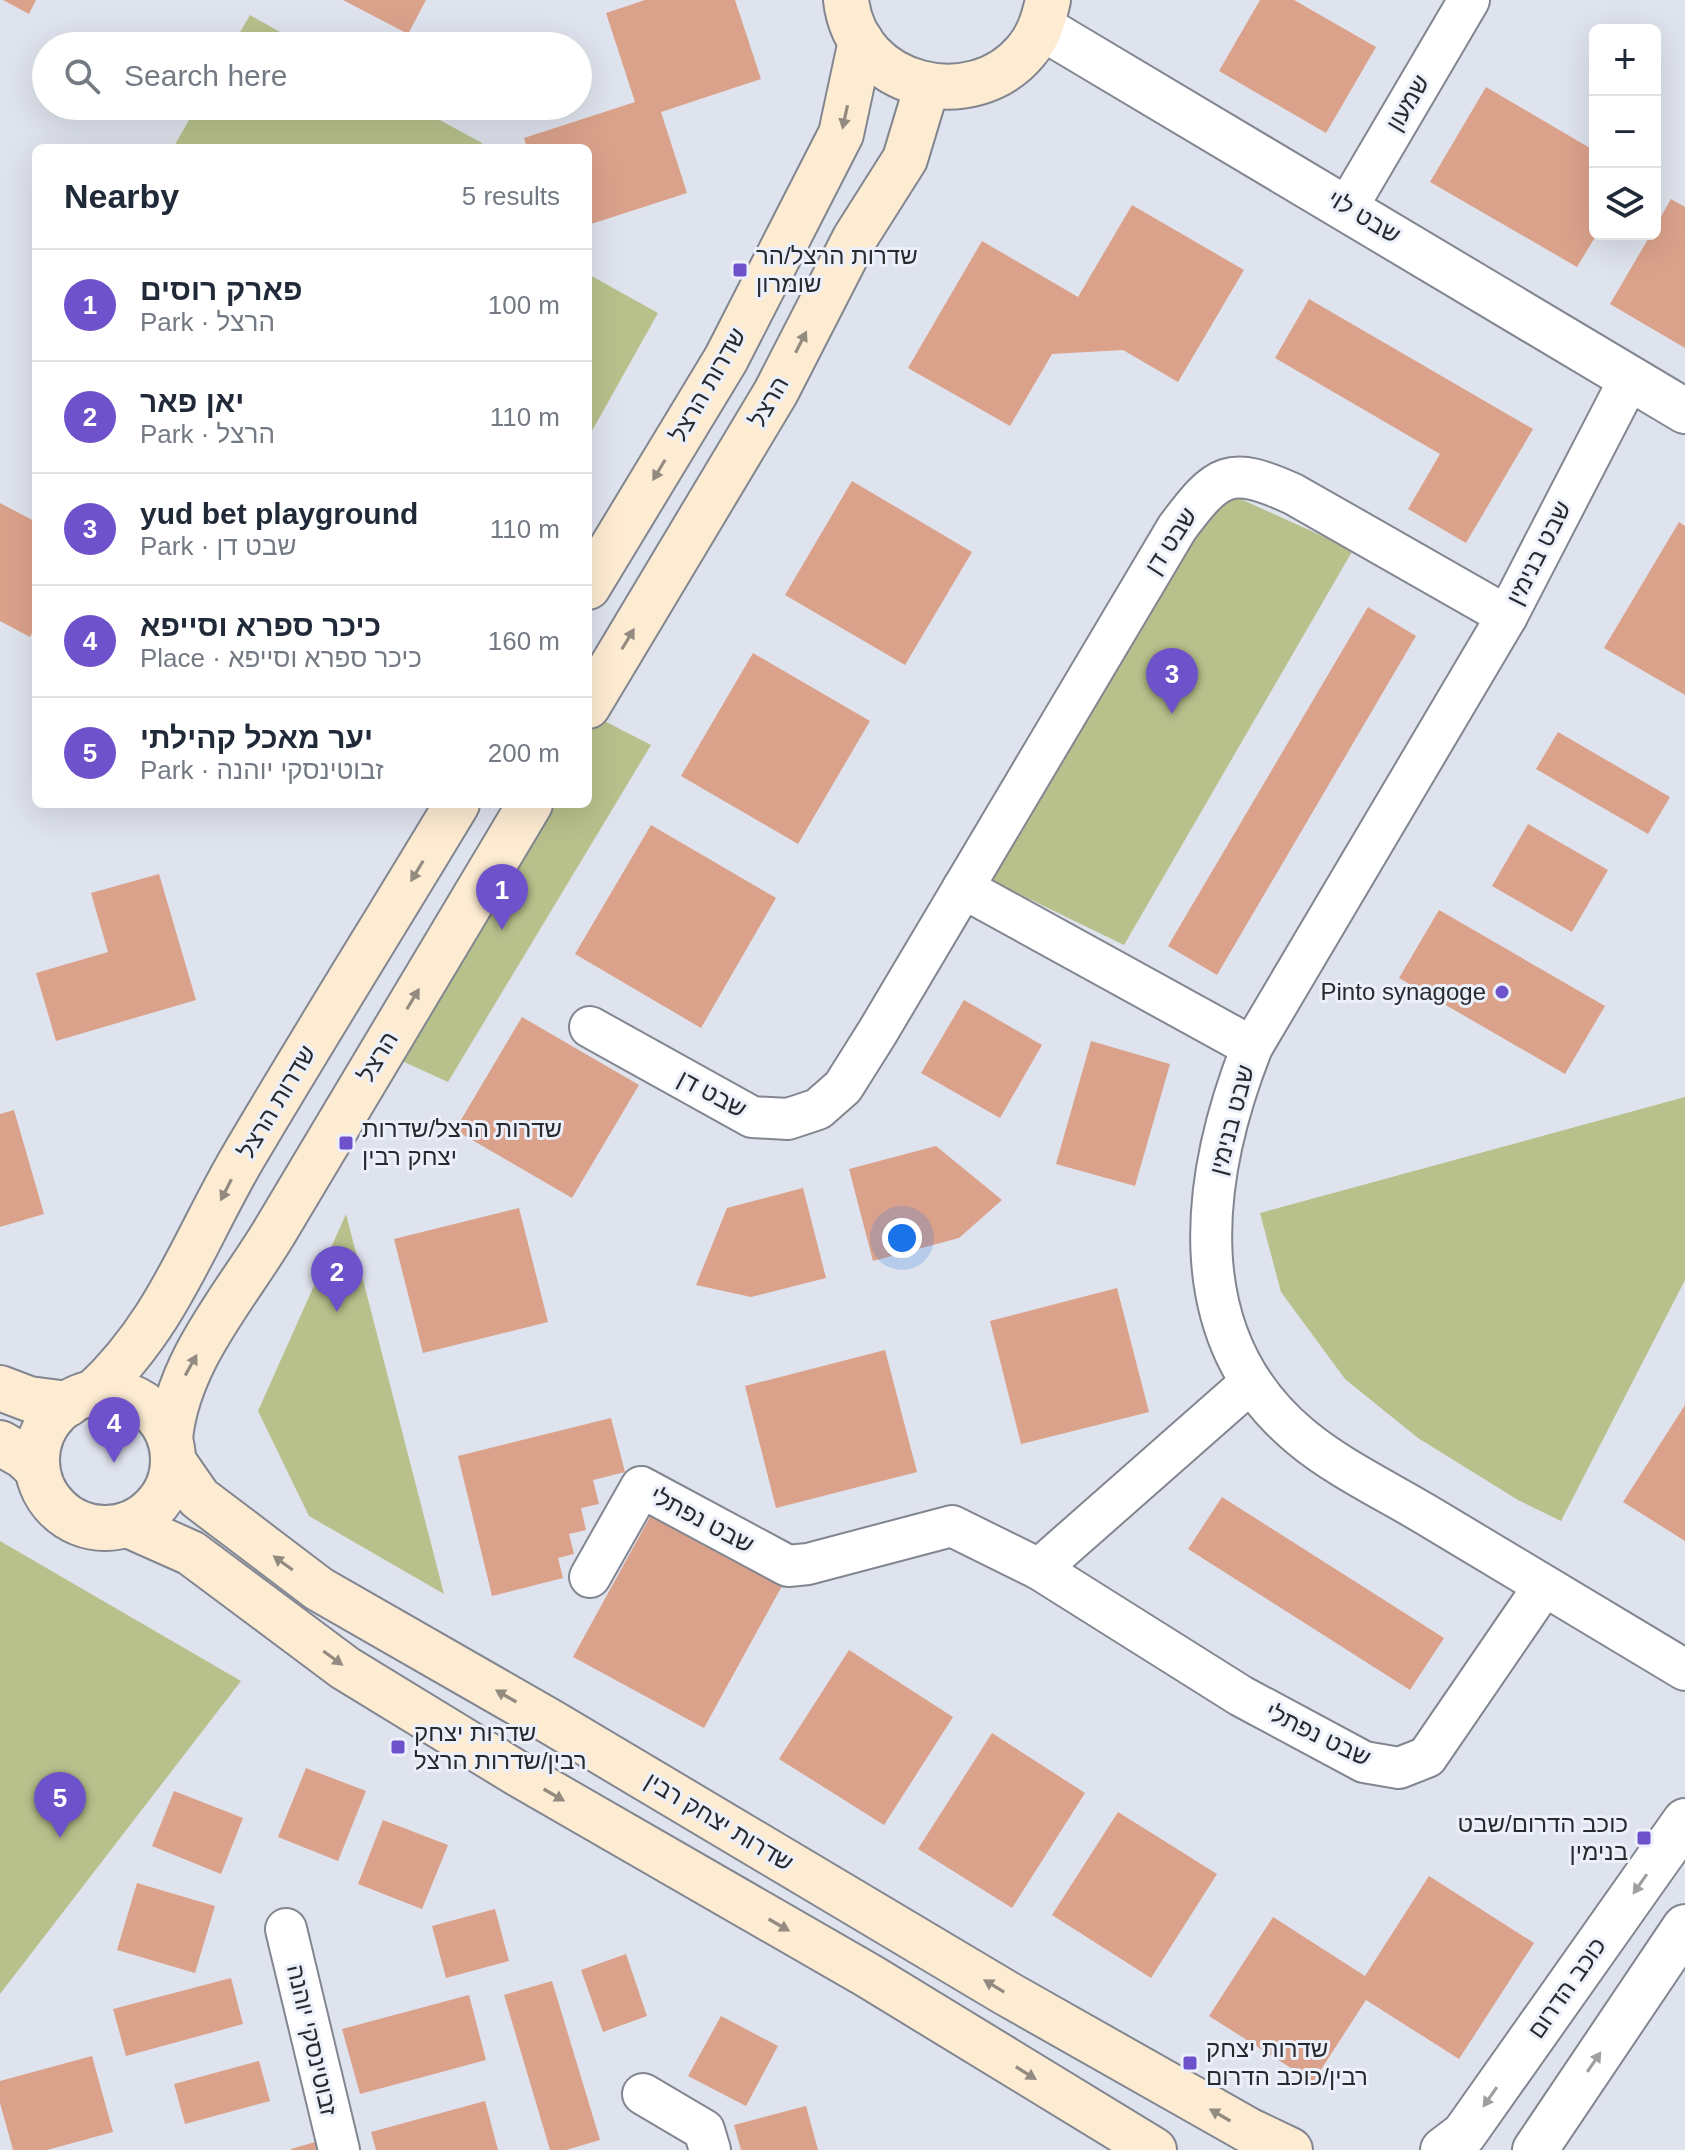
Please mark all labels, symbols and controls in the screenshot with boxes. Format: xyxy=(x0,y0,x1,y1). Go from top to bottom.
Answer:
map controls xyxy=(1589,24,1661,240)
button: + xyxy=(1589,24,1661,96)
search box xyxy=(32,32,592,120)
icon: search xyxy=(60,54,104,98)
text: Search here xyxy=(124,59,287,92)
street label: שמעון xyxy=(1380,70,1435,136)
button: − xyxy=(1589,96,1661,168)
one-way arrow xyxy=(838,105,851,130)
button: layers xyxy=(1589,168,1661,240)
text: Nearby xyxy=(64,177,179,215)
text: 5 results xyxy=(462,181,560,211)
street label: שבט לוי xyxy=(1323,185,1405,249)
place label: שדרות הרצל/הר שומרון xyxy=(756,242,918,297)
marker: שדרות הרצל/הר שומרון xyxy=(731,261,749,279)
text: פארק רוסים xyxy=(140,273,303,306)
text: 1 xyxy=(83,290,97,320)
text: 100 m xyxy=(488,290,560,320)
text: Park · הרצל xyxy=(140,307,275,337)
street label: שדרות הרצל xyxy=(664,323,751,446)
one-way arrow xyxy=(795,331,808,354)
street label: הרצל xyxy=(743,372,794,432)
text: יאן פאר xyxy=(140,385,244,418)
text: 2 xyxy=(83,402,97,432)
text: 110 m xyxy=(490,402,560,432)
text: Park · הרצל xyxy=(140,419,275,449)
one-way arrow xyxy=(652,459,666,481)
street label: שבט בנימין xyxy=(1501,496,1576,609)
text: yud bet playground xyxy=(140,497,418,530)
street label: שבט דן xyxy=(1139,502,1202,579)
text: 3 xyxy=(83,514,97,544)
text: 110 m xyxy=(490,514,560,544)
text: Park · שבט דן xyxy=(140,531,296,561)
text: כיכר ספרא וסייפא xyxy=(140,609,381,642)
text: 4 xyxy=(83,626,97,656)
text: 160 m xyxy=(488,626,560,656)
one-way arrow xyxy=(621,628,635,650)
text: Place · כיכר ספרא וסייפא xyxy=(140,643,422,673)
pin: 3 xyxy=(1146,648,1198,714)
text: יער מאכל קהילתי xyxy=(140,721,373,754)
text: 5 xyxy=(83,738,97,768)
text: 200 m xyxy=(488,738,560,768)
text: Park · זבוטינסקי יוהנה xyxy=(140,755,384,785)
one-way arrow xyxy=(410,860,424,882)
pin: 1 xyxy=(476,864,528,930)
place label: Pinto synagoge xyxy=(1321,978,1486,1005)
marker: Pinto synagoge xyxy=(1493,983,1511,1001)
one-way arrow xyxy=(406,988,420,1010)
street label: הרצל xyxy=(352,1027,403,1087)
street label: שדרות הרצל xyxy=(232,1040,321,1163)
street label: שבט בנימין xyxy=(1204,1062,1259,1178)
street label: שבט דן xyxy=(673,1064,751,1123)
place label: שדרות הרצל/שדרות יצחק רבין xyxy=(362,1115,562,1170)
marker: שדרות הרצל/שדרות יצחק רבין xyxy=(337,1134,355,1152)
one-way arrow xyxy=(220,1179,233,1202)
your location xyxy=(882,1218,922,1258)
pin: 2 xyxy=(311,1246,363,1312)
one-way arrow xyxy=(184,1354,198,1376)
pin: 4 xyxy=(88,1397,140,1463)
street label: שבט נפתלי xyxy=(646,1481,759,1558)
one-way arrow xyxy=(272,1556,293,1571)
one-way arrow xyxy=(323,1650,343,1666)
one-way arrow xyxy=(495,1689,517,1703)
street label: שבט נפתלי xyxy=(1261,1698,1375,1772)
place label: שדרות יצחק רבין/שדרות הרצל xyxy=(414,1719,587,1774)
marker: שדרות יצחק רבין/שדרות הרצל xyxy=(389,1738,407,1756)
street label: שדרות יצחק רבין xyxy=(640,1767,798,1876)
pin: 5 xyxy=(34,1772,86,1838)
one-way arrow xyxy=(543,1788,565,1802)
place label: כוכב הדרום/שבט בנימין xyxy=(1457,1810,1628,1865)
marker: כוכב הדרום/שבט בנימין xyxy=(1635,1829,1653,1847)
one-way arrow xyxy=(1633,1874,1648,1895)
one-way arrow xyxy=(768,1918,791,1932)
street label: כוכב הדרום xyxy=(1522,1932,1611,2043)
street label: זבוטינסקי יוהנה xyxy=(282,1962,343,2118)
one-way arrow xyxy=(983,1979,1005,1993)
place label: שדרות יצחק רבין/כוכב הדרום xyxy=(1206,2035,1368,2090)
one-way arrow xyxy=(1586,2052,1601,2073)
marker: שדרות יצחק רבין/כוכב הדרום xyxy=(1181,2054,1199,2072)
one-way arrow xyxy=(1015,2066,1037,2080)
one-way arrow xyxy=(1483,2086,1498,2107)
one-way arrow xyxy=(1209,2108,1231,2122)

